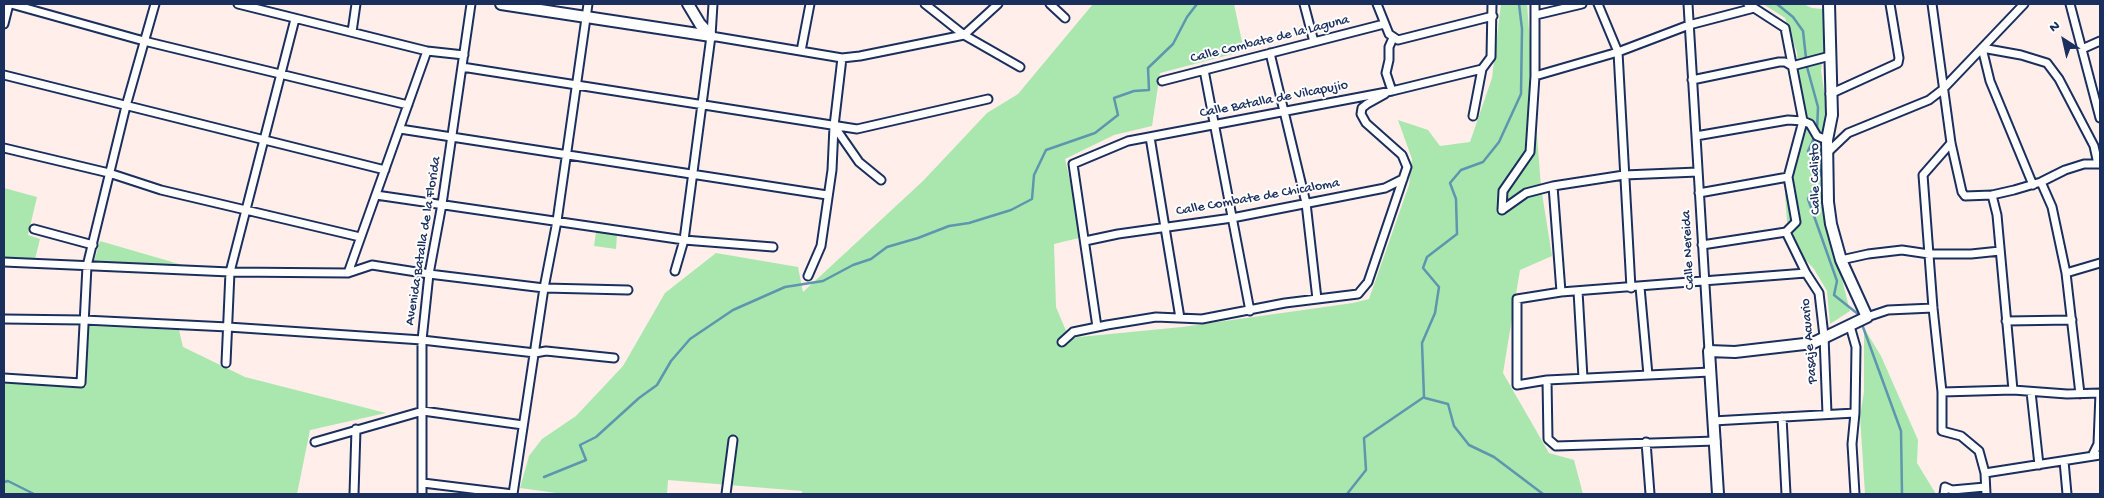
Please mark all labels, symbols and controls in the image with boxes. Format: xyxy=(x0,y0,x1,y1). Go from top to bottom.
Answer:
street label: Calle Combate de la Laguna xyxy=(1189,12,1351,68)
north arrow xyxy=(2039,15,2089,65)
text: N xyxy=(2046,18,2064,37)
street label: Calle Batalla de Vilcapujio xyxy=(1198,77,1350,123)
street label: Calle Calisto xyxy=(1807,143,1825,215)
street label: Avenida Batalla de la Florida xyxy=(402,155,446,327)
street label: Calle Combate de Chicaloma xyxy=(1175,175,1341,221)
street label: Calle Nereida xyxy=(1679,210,1699,290)
street label: Pasaje Acuario xyxy=(1798,298,1822,384)

